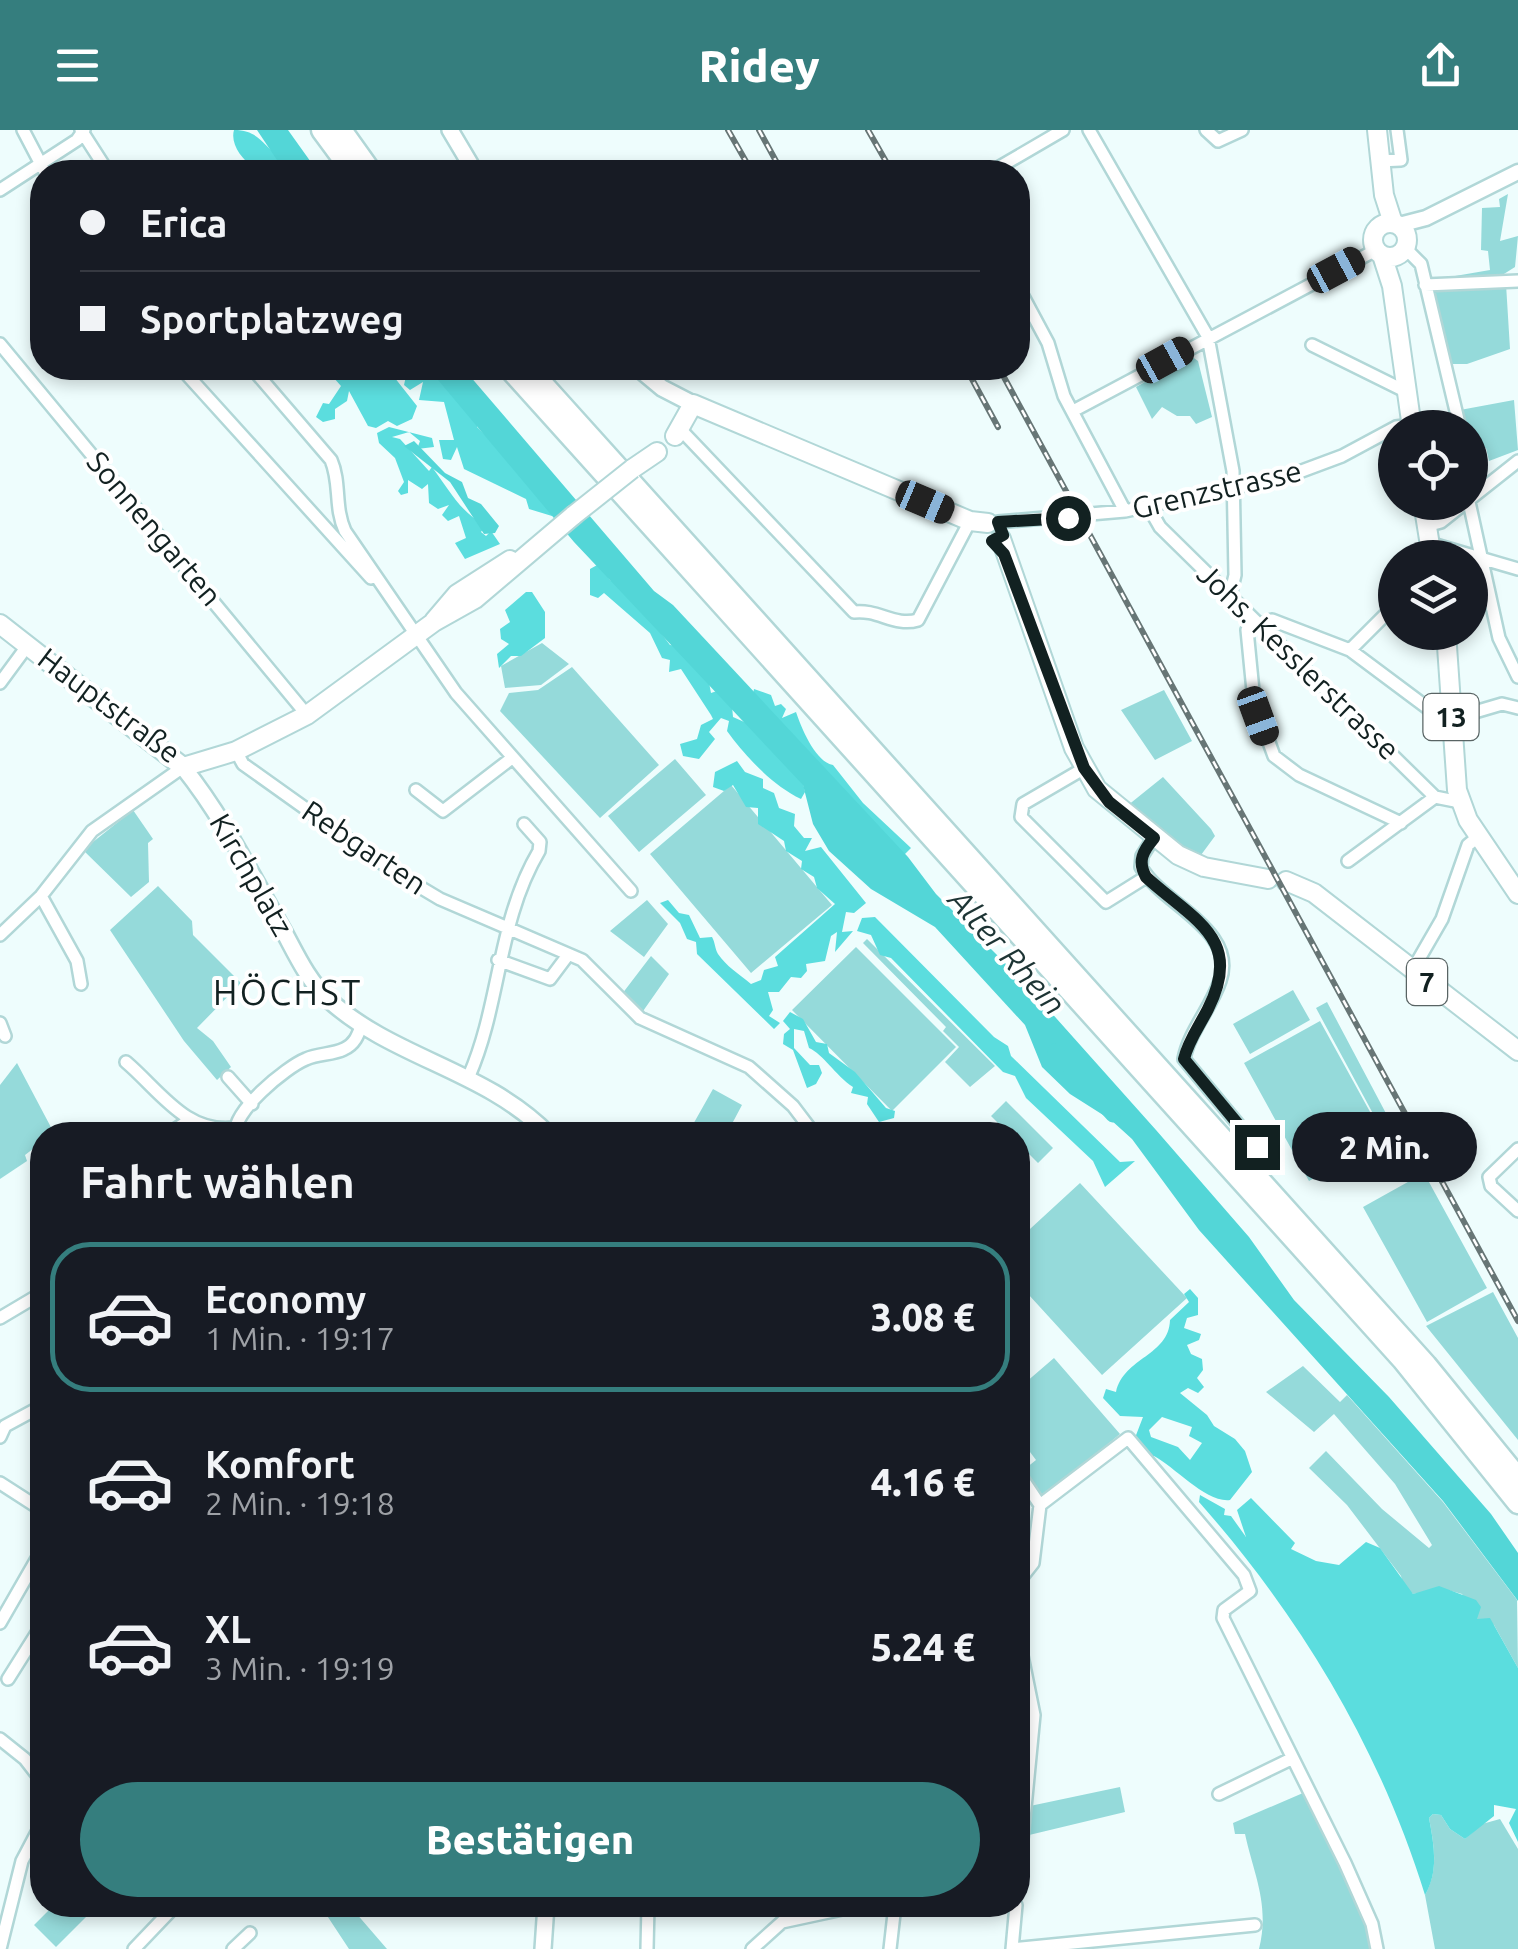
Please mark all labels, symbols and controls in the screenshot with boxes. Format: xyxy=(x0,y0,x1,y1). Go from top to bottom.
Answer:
icon: menu xyxy=(50,38,105,93)
icon: share xyxy=(1413,38,1468,93)
text: Ridey xyxy=(698,40,820,91)
text: Erica xyxy=(140,202,227,244)
car xyxy=(1302,243,1370,297)
text: Sportplatzweg xyxy=(140,298,404,340)
car xyxy=(1131,332,1199,388)
map controls xyxy=(1378,410,1488,650)
button: locate xyxy=(1378,410,1488,520)
street label: Sonnengarten xyxy=(80,444,229,612)
street label: Grenzstrasse xyxy=(1129,453,1305,525)
car xyxy=(892,476,958,528)
route start xyxy=(1046,496,1091,541)
button: layers xyxy=(1378,540,1488,650)
street label: Johs. Kesslerstrasse xyxy=(1191,556,1407,766)
street label: Hauptstraße xyxy=(32,641,187,770)
car xyxy=(1234,683,1282,749)
road number: 13 xyxy=(1424,694,1478,740)
street label: Rebgarten xyxy=(296,793,433,901)
street label: Kirchplatz xyxy=(203,808,300,941)
water label: Alter Rhein xyxy=(941,880,1074,1022)
road number: 7 xyxy=(1407,959,1447,1005)
district label: HÖCHST xyxy=(213,972,363,1012)
callout: 2 Min. xyxy=(1292,1112,1477,1182)
route end xyxy=(1235,1125,1280,1170)
text: 2 Min. xyxy=(1339,1129,1430,1165)
text: Fahrt wählen xyxy=(80,1156,355,1207)
icon: car xyxy=(85,1272,175,1362)
text: Economy xyxy=(205,1278,366,1320)
text: 3.08 € xyxy=(871,1296,975,1338)
text: 1 Min. · 19:17 xyxy=(205,1320,395,1356)
icon: car xyxy=(85,1437,175,1527)
text: Komfort xyxy=(205,1443,355,1485)
text: 4.16 € xyxy=(871,1461,975,1503)
text: 2 Min. · 19:18 xyxy=(205,1485,395,1521)
icon: car xyxy=(85,1602,175,1692)
text: XL xyxy=(205,1608,251,1650)
text: 5.24 € xyxy=(871,1626,975,1668)
text: 3 Min. · 19:19 xyxy=(205,1650,395,1686)
button: Bestätigen xyxy=(80,1782,980,1897)

